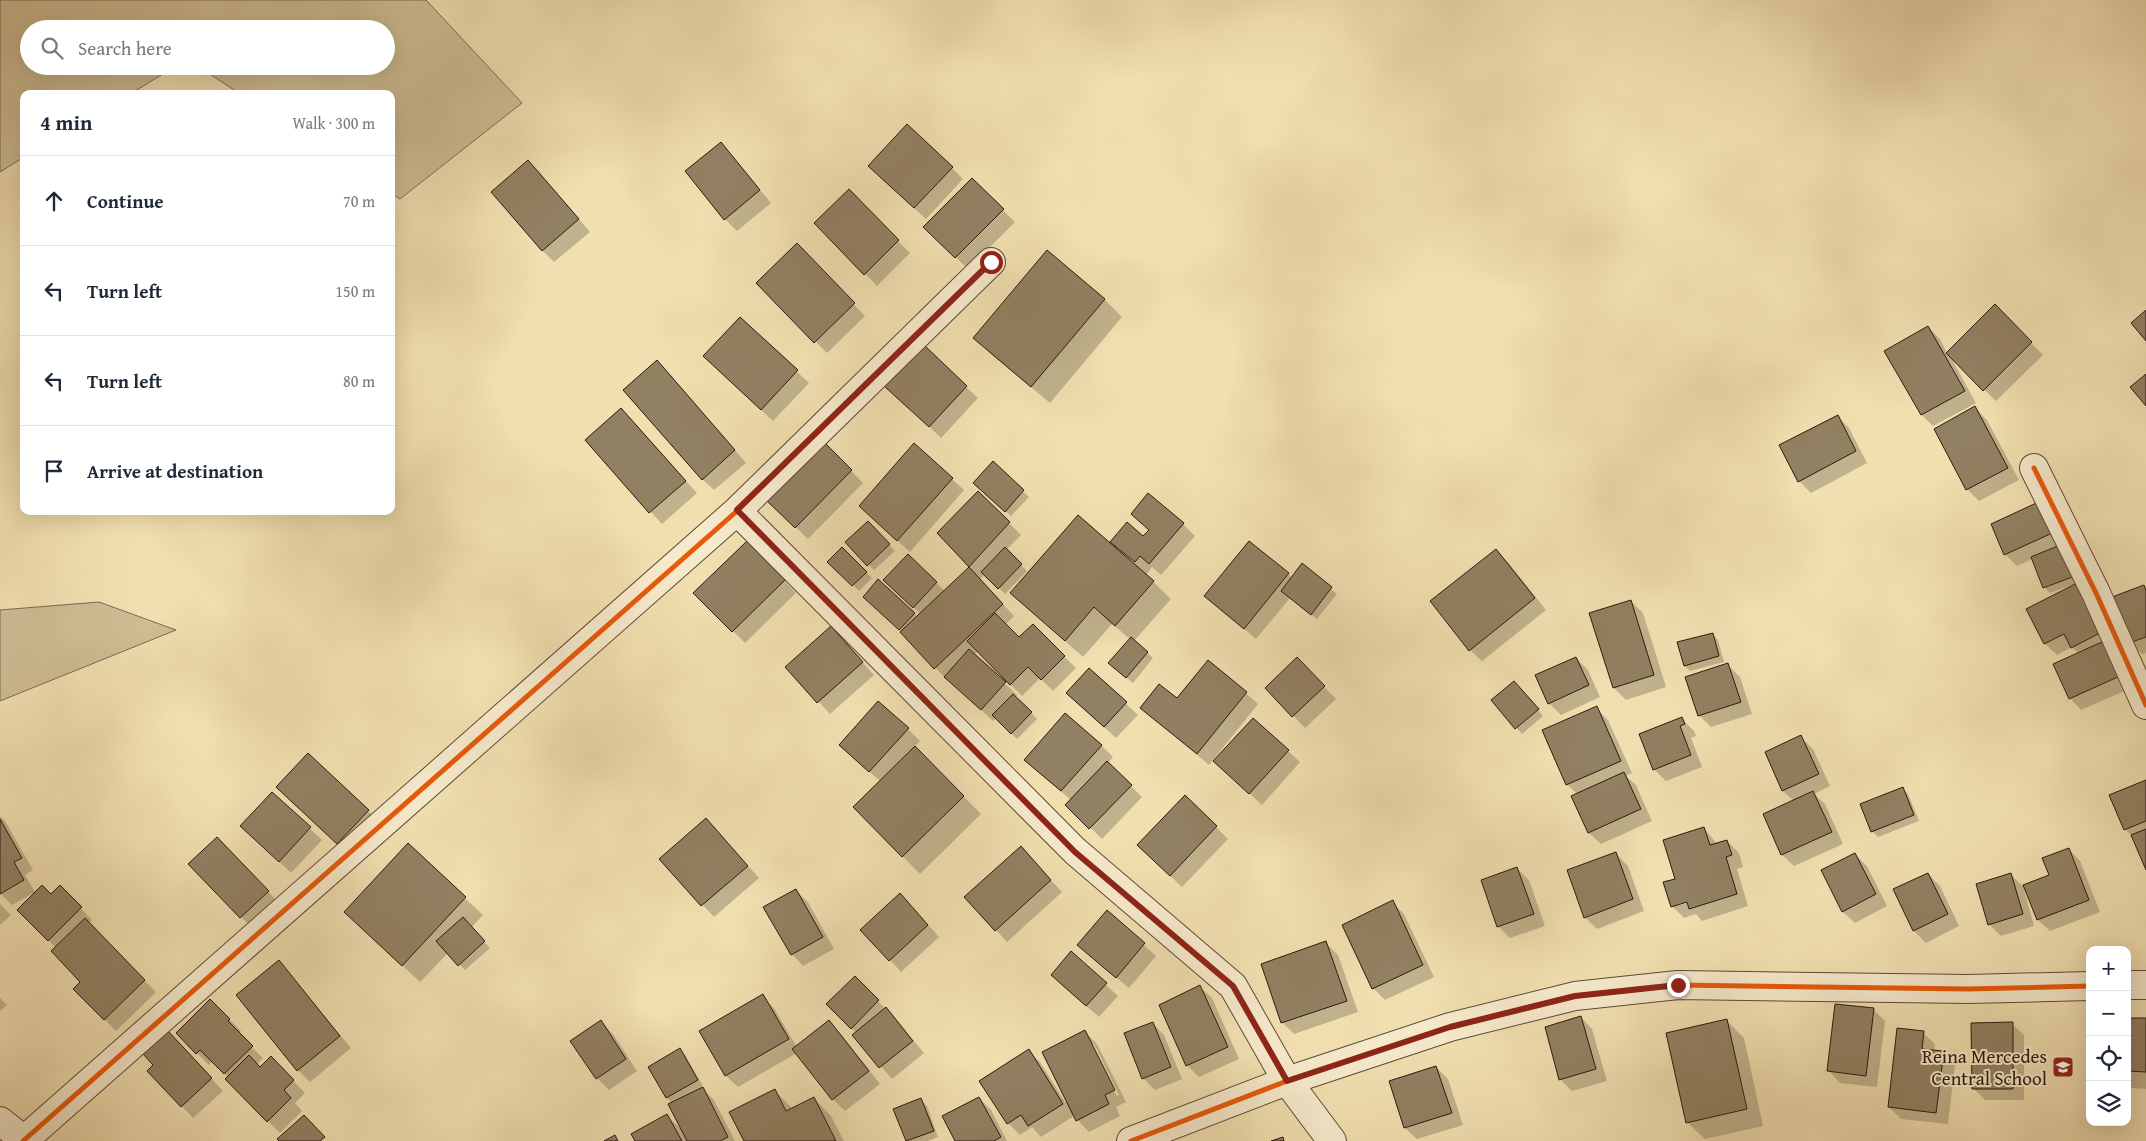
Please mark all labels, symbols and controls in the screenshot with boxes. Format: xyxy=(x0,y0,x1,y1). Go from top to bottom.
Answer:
search box xyxy=(20,20,395,75)
icon: search xyxy=(38,34,66,62)
text: Search here xyxy=(78,34,172,62)
text: 4 min xyxy=(40,107,92,138)
text: Walk · 300 m xyxy=(292,111,375,135)
icon: ahead xyxy=(40,187,68,215)
text: Continue xyxy=(87,187,164,215)
text: 70 m xyxy=(343,189,375,213)
route start xyxy=(980,251,1003,274)
icon: left xyxy=(40,277,68,305)
text: Turn left xyxy=(87,277,162,305)
text: 150 m xyxy=(335,279,375,303)
icon: left xyxy=(40,367,68,395)
text: Turn left xyxy=(87,367,162,395)
text: 80 m xyxy=(343,369,375,393)
icon: arrive xyxy=(40,457,68,485)
text: Arrive at destination xyxy=(87,457,263,485)
map controls xyxy=(2086,946,2131,1126)
button: + xyxy=(2086,946,2131,991)
route end xyxy=(1667,974,1690,997)
button: − xyxy=(2086,991,2131,1036)
button: locate xyxy=(2086,1036,2131,1081)
place label: Reina Mercedes Central School xyxy=(1922,1042,2047,1092)
school or university icon: Reina Mercedes Central School xyxy=(2051,1055,2075,1079)
button: layers xyxy=(2086,1081,2131,1126)

